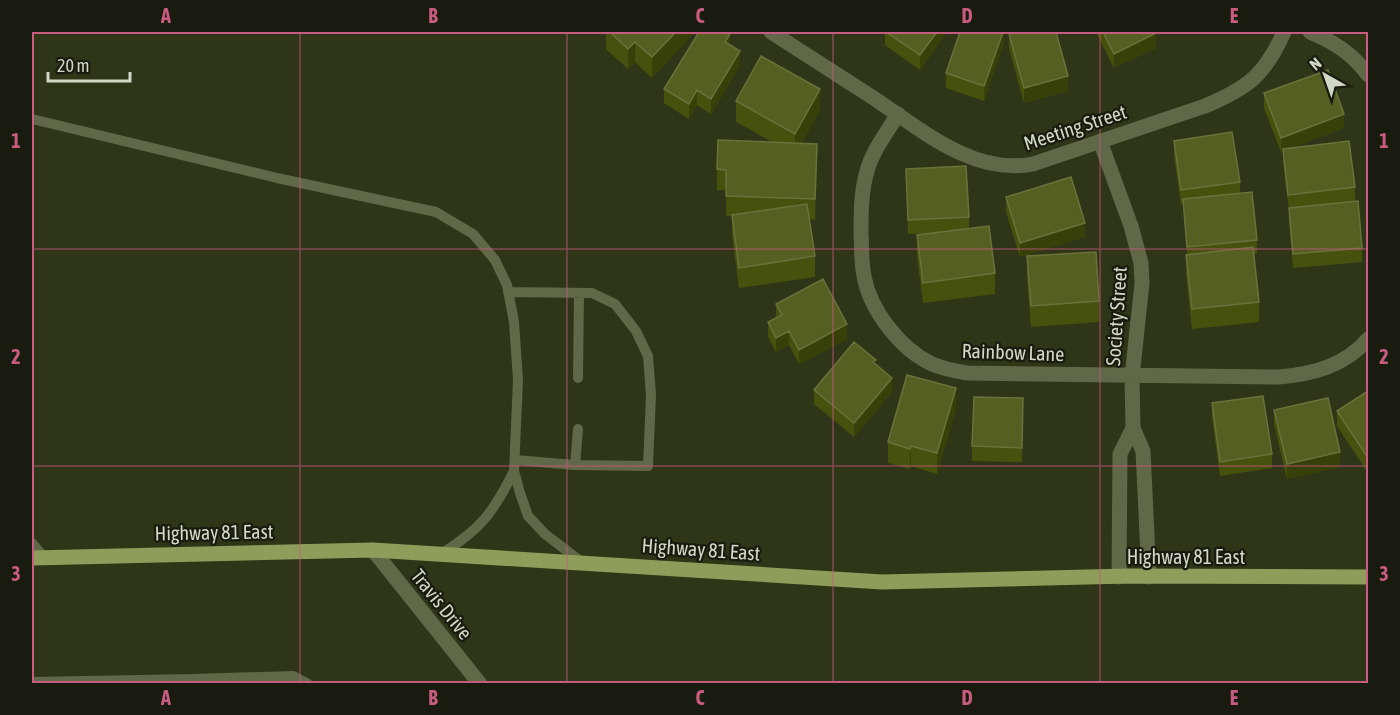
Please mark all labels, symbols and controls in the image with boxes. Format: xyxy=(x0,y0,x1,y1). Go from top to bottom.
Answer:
text: A xyxy=(160,4,171,27)
text: B xyxy=(428,4,438,27)
text: C xyxy=(696,4,705,27)
text: D xyxy=(961,4,973,27)
text: E xyxy=(1230,4,1239,27)
scale bar xyxy=(48,45,130,83)
north arrow xyxy=(1295,45,1355,105)
text: N xyxy=(1306,54,1325,73)
text: 20 m xyxy=(57,55,89,76)
street label: Meeting Street xyxy=(1021,99,1130,154)
text: 1 xyxy=(11,129,21,152)
text: 1 xyxy=(1379,129,1389,152)
street label: Society Street xyxy=(1101,265,1131,366)
street label: Rainbow Lane xyxy=(961,339,1065,365)
text: 2 xyxy=(11,345,21,368)
text: 2 xyxy=(1379,345,1389,368)
street label: Highway 81 East xyxy=(154,519,274,545)
street label: Highway 81 East xyxy=(641,533,761,565)
street label: Highway 81 East xyxy=(1127,545,1246,568)
text: 3 xyxy=(11,562,21,585)
text: 3 xyxy=(1379,562,1389,585)
street label: Travis Drive xyxy=(407,564,477,644)
text: A xyxy=(160,686,171,709)
text: B xyxy=(428,686,438,709)
text: C xyxy=(696,686,705,709)
text: D xyxy=(961,686,973,709)
text: E xyxy=(1230,686,1239,709)

